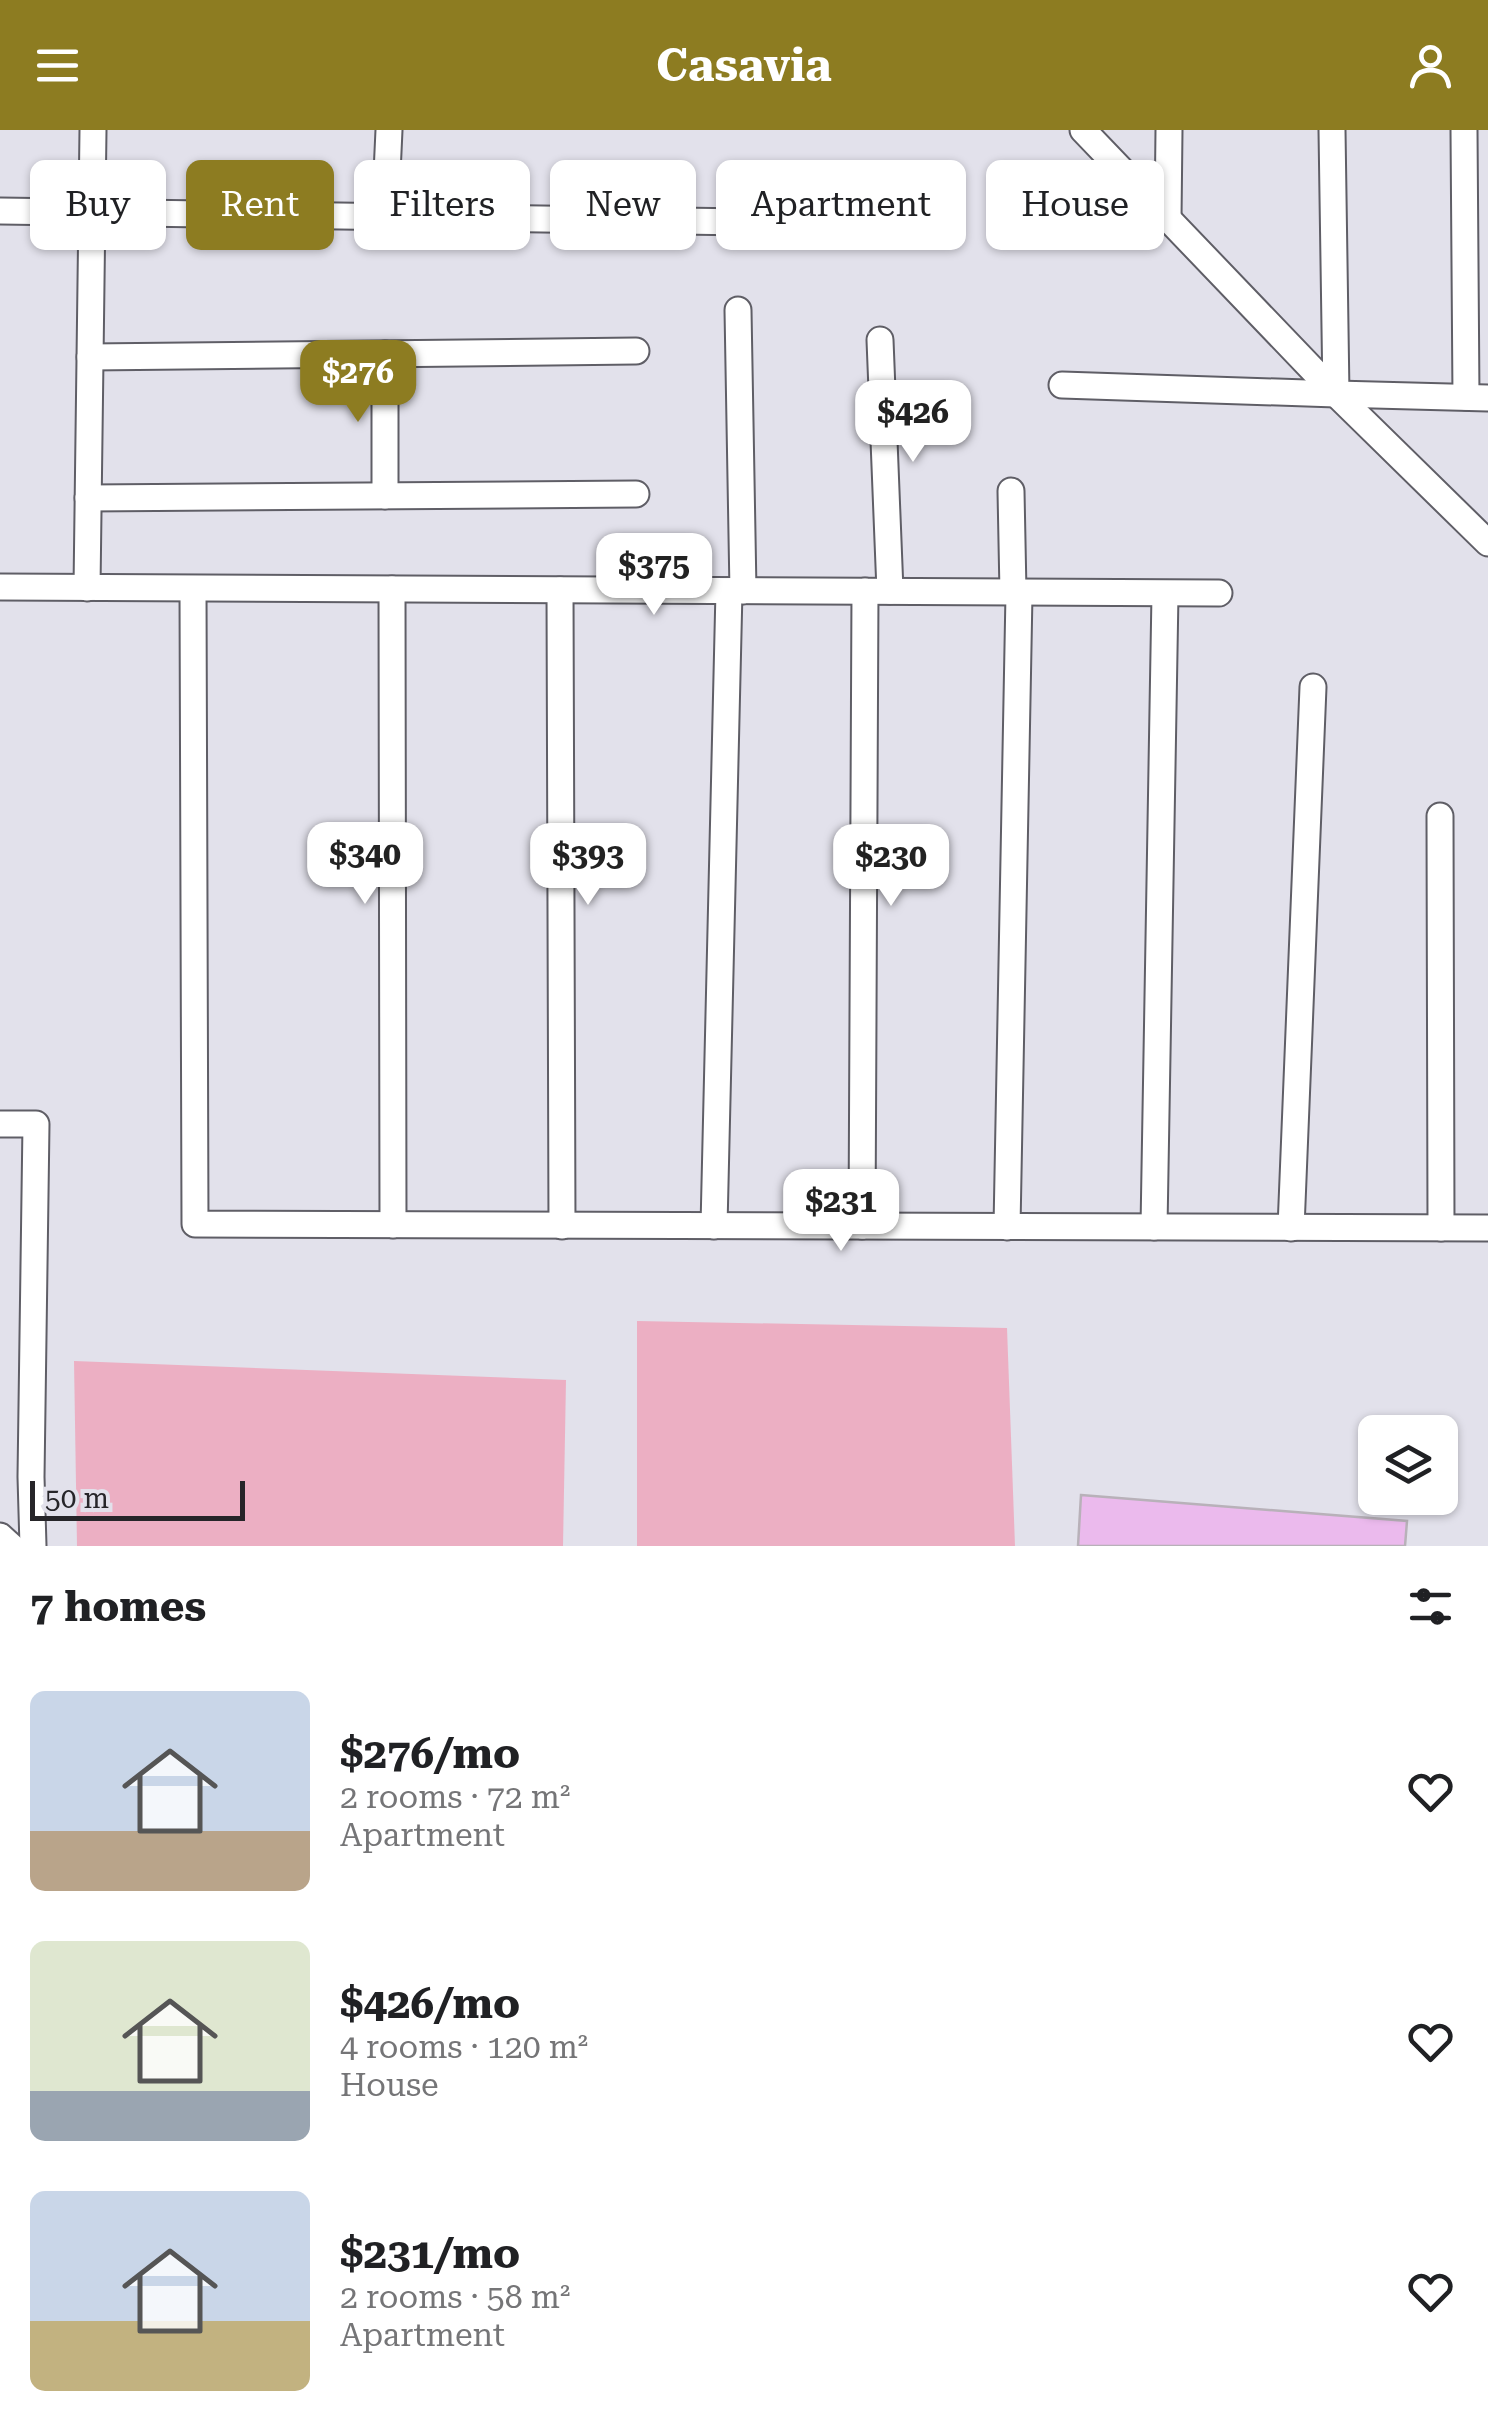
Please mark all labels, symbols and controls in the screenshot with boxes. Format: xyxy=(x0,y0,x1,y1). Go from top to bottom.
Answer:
icon: menu xyxy=(30,38,85,93)
icon: person xyxy=(1403,38,1458,93)
text: Casavia xyxy=(656,39,832,92)
chip: Buy xyxy=(30,160,166,250)
chip: Rent xyxy=(186,160,334,250)
chip: Filters xyxy=(354,160,530,250)
chip: New xyxy=(550,160,696,250)
chip: Apartment xyxy=(716,160,966,250)
chip: House xyxy=(986,160,1164,250)
pin: $276 xyxy=(299,340,417,425)
text: $276 xyxy=(322,353,394,391)
pin: $426 xyxy=(854,380,972,465)
text: $426 xyxy=(877,393,949,431)
pin: $375 xyxy=(595,533,713,618)
text: $375 xyxy=(618,546,690,584)
pin: $340 xyxy=(306,822,424,907)
pin: $393 xyxy=(529,823,647,908)
pin: $230 xyxy=(832,824,950,909)
text: $340 xyxy=(329,835,401,873)
text: $393 xyxy=(552,836,624,874)
text: $230 xyxy=(855,837,927,875)
pin: $231 xyxy=(782,1169,900,1254)
text: $231 xyxy=(805,1182,877,1220)
map controls xyxy=(1358,1415,1458,1515)
button: layers xyxy=(1358,1415,1458,1515)
scale bar xyxy=(30,1476,245,1520)
text: 50 m xyxy=(45,1482,109,1515)
icon: filters xyxy=(1403,1579,1458,1634)
text: 7 homes xyxy=(30,1582,206,1631)
text: $276/mo xyxy=(340,1729,520,1778)
icon: home xyxy=(110,1731,230,1851)
icon: heart xyxy=(1403,1764,1458,1819)
text: 2 rooms · 72 m² xyxy=(340,1778,570,1816)
text: Apartment xyxy=(340,1816,505,1854)
text: $426/mo xyxy=(340,1979,520,2028)
icon: home xyxy=(110,1981,230,2101)
icon: heart xyxy=(1403,2014,1458,2069)
text: 4 rooms · 120 m² xyxy=(340,2028,588,2066)
text: House xyxy=(340,2066,439,2104)
text: $231/mo xyxy=(340,2229,520,2278)
icon: home xyxy=(110,2231,230,2351)
icon: heart xyxy=(1403,2264,1458,2319)
text: 2 rooms · 58 m² xyxy=(340,2278,570,2316)
text: Apartment xyxy=(340,2316,505,2354)

